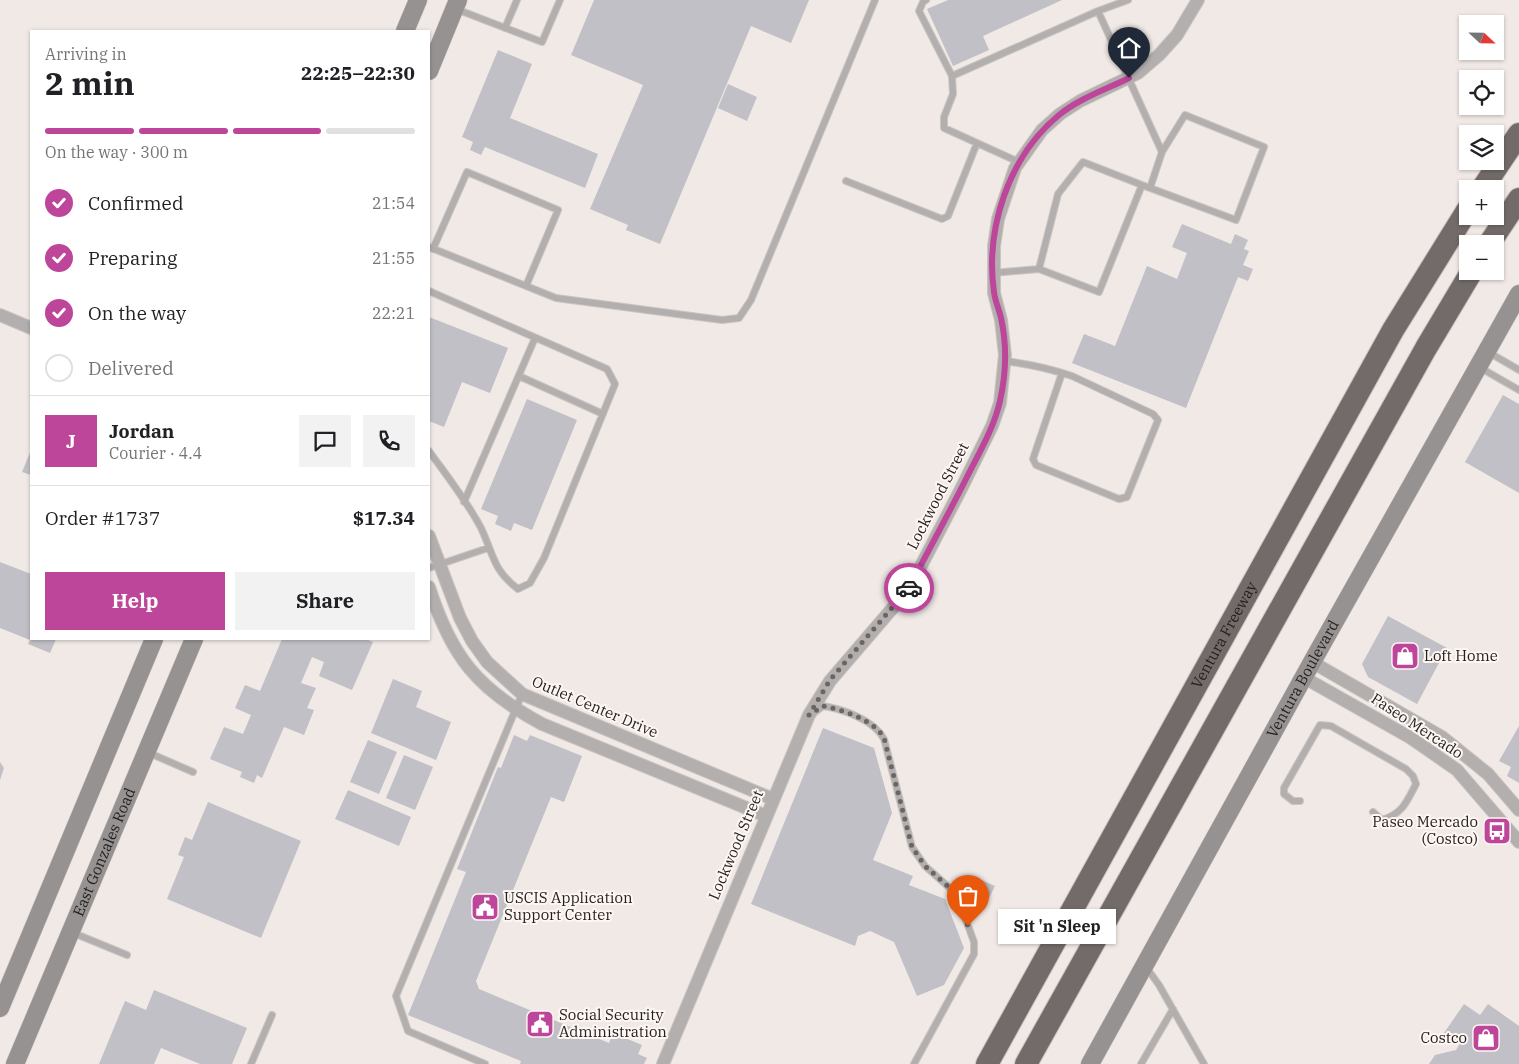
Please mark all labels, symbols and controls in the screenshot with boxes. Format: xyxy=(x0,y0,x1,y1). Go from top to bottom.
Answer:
north arrow xyxy=(1459,15,1504,60)
map controls xyxy=(1459,15,1504,280)
pin xyxy=(1108,27,1150,78)
icon: home xyxy=(1115,34,1143,62)
text: Arriving in xyxy=(45,44,127,64)
text: 22:25–22:30 xyxy=(301,61,415,85)
text: 2 min xyxy=(45,62,135,104)
button: locate xyxy=(1459,70,1504,115)
button: layers xyxy=(1459,125,1504,170)
text: On the way · 300 m xyxy=(45,142,188,162)
button: + xyxy=(1459,180,1504,225)
icon: check xyxy=(45,189,73,217)
text: Confirmed xyxy=(88,191,183,215)
text: 21:54 xyxy=(372,193,415,213)
button: − xyxy=(1459,235,1504,280)
icon: check xyxy=(45,244,73,272)
text: Preparing xyxy=(88,246,177,270)
text: 21:55 xyxy=(372,248,415,268)
icon: check xyxy=(45,299,73,327)
text: On the way xyxy=(88,301,186,325)
text: 22:21 xyxy=(372,303,415,323)
text: Delivered xyxy=(88,356,174,380)
button: chat xyxy=(299,415,351,467)
button: phone xyxy=(363,415,415,467)
text: Jordan xyxy=(109,419,174,443)
text: J xyxy=(66,429,76,453)
street label: Lockwood Street xyxy=(902,439,973,552)
text: Courier · 4.4 xyxy=(109,443,202,463)
text: Order #1737 xyxy=(45,506,160,530)
text: $17.34 xyxy=(353,506,415,530)
courier xyxy=(884,563,934,613)
button: Help xyxy=(45,572,225,630)
button: Share xyxy=(235,572,415,630)
icon: car xyxy=(895,574,923,602)
street label: Ventura Freeway xyxy=(1187,578,1261,692)
street label: Ventura Boulevard xyxy=(1262,616,1343,741)
shop icon: Loft Home xyxy=(1390,641,1420,671)
place label: Loft Home xyxy=(1424,646,1498,665)
street label: Outlet Center Drive xyxy=(529,671,661,742)
street label: Paseo Mercado xyxy=(1368,689,1467,762)
street label: East Gonzales Road xyxy=(68,785,139,919)
street label: Lockwood Street xyxy=(704,787,767,903)
place label: Paseo Mercado (Costco) xyxy=(1372,812,1478,848)
bus stop icon: Paseo Mercado (Costco) xyxy=(1482,816,1512,846)
pin xyxy=(947,875,989,926)
icon: bag xyxy=(954,882,982,910)
place label: USCIS Application Support Center xyxy=(504,888,633,924)
public building icon: USCIS Application Support Center xyxy=(470,892,500,922)
callout: Sit 'n Sleep xyxy=(998,908,1116,944)
text: Sit 'n Sleep xyxy=(1013,916,1101,936)
place label: Social Security Administration xyxy=(559,1005,667,1041)
public building icon: Social Security Administration xyxy=(525,1009,555,1039)
shop icon: Costco xyxy=(1471,1023,1501,1053)
place label: Costco xyxy=(1420,1028,1467,1047)

